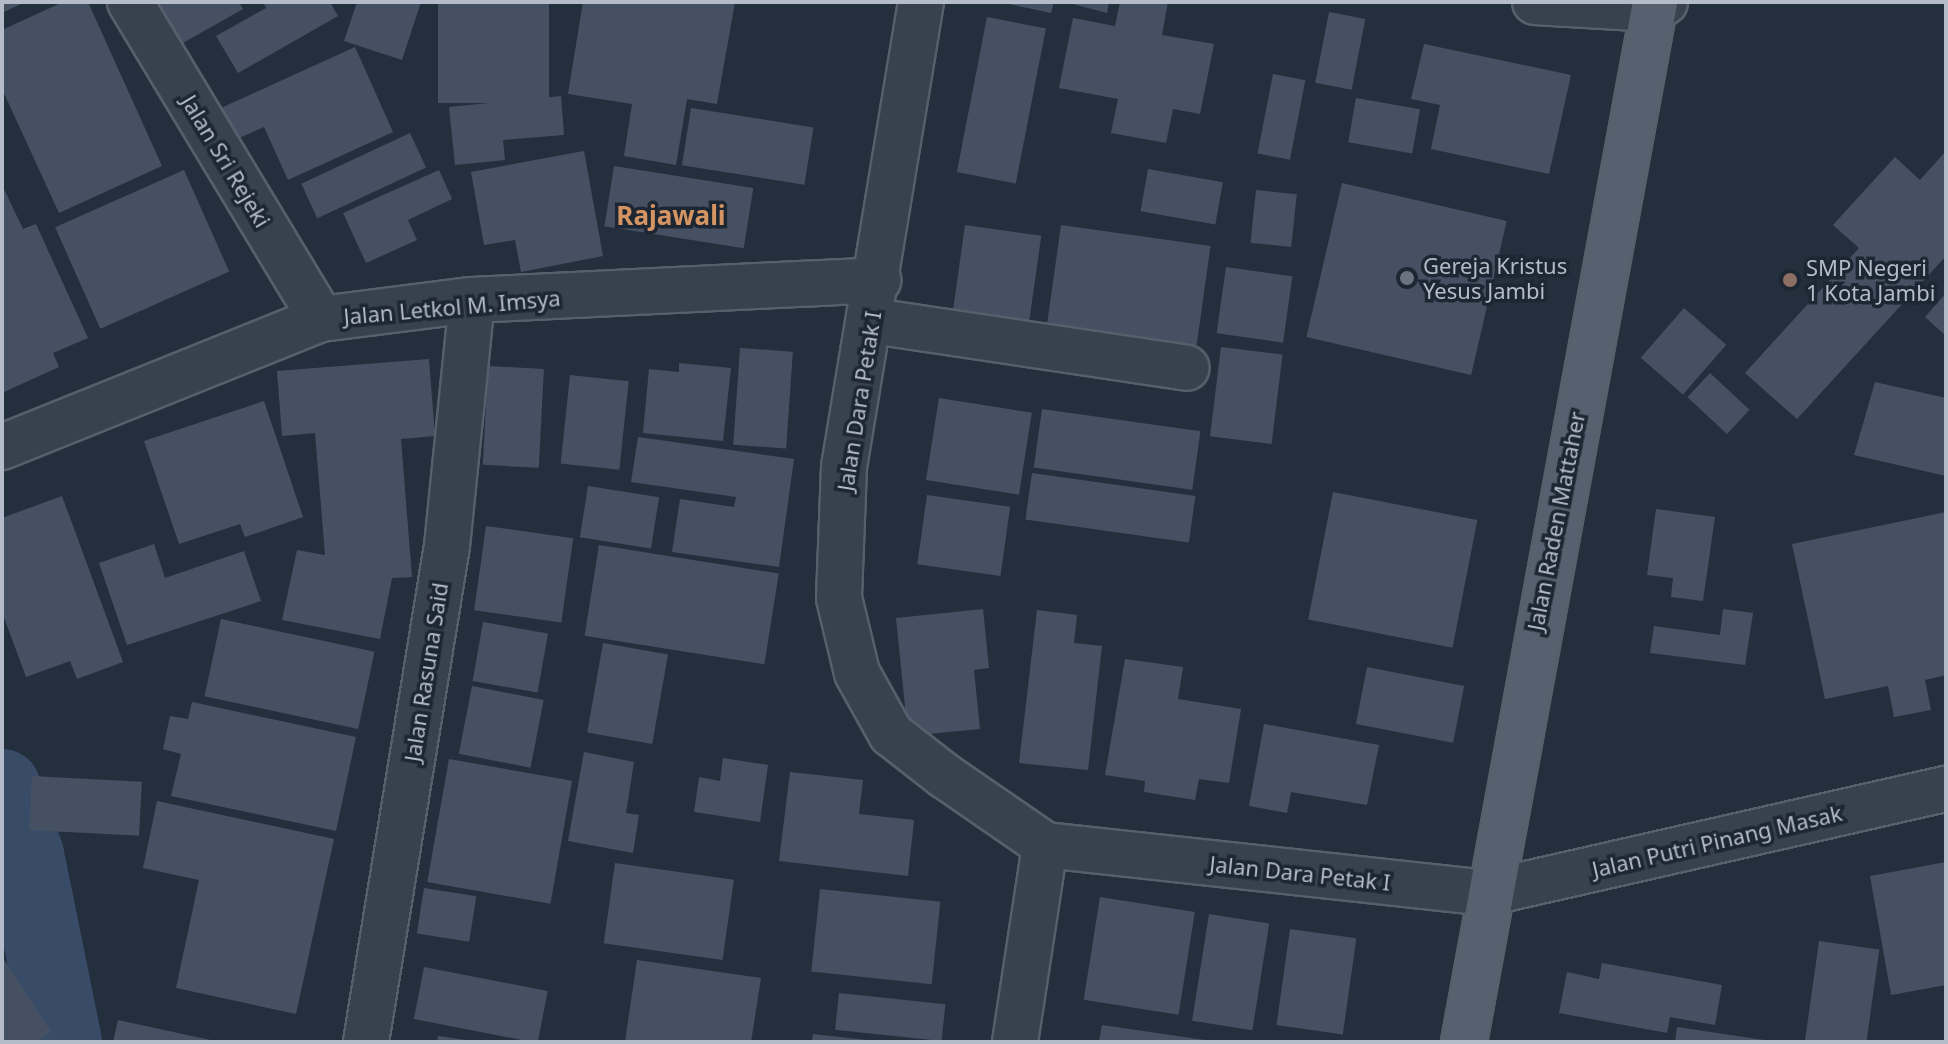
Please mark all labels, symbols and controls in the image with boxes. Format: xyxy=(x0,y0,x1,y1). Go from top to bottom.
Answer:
street label: Jalan Sri Rejeki xyxy=(176,90,276,232)
district label: Rajawali xyxy=(616,200,726,232)
place label: Gereja Kristus Yesus Jambi xyxy=(1423,252,1567,304)
place label: SMP Negeri 1 Kota Jambi xyxy=(1806,254,1935,306)
marker: Gereja Kristus Yesus Jambi xyxy=(1398,269,1416,287)
marker: SMP Negeri 1 Kota Jambi xyxy=(1781,271,1799,289)
street label: Jalan Letkol M. Imsya xyxy=(342,284,562,330)
street label: Jalan Dara Petak I xyxy=(832,309,886,493)
street label: Jalan Raden Mattaher xyxy=(1522,409,1590,633)
street label: Jalan Rasuna Said xyxy=(399,580,453,764)
street label: Jalan Putri Pinang Masak xyxy=(1589,799,1845,883)
street label: Jalan Dara Petak I xyxy=(1208,850,1392,896)

